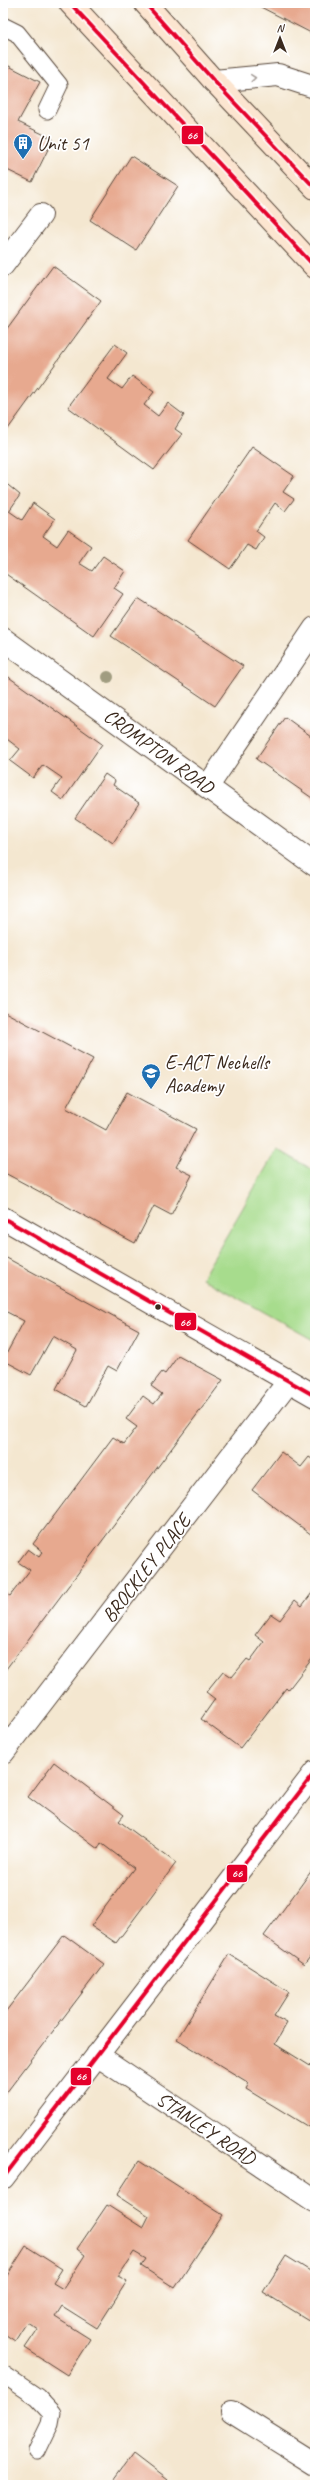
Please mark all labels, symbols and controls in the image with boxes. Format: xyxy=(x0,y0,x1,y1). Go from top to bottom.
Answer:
north arrow xyxy=(260,18,300,58)
text: N xyxy=(277,21,286,35)
one-way arrow xyxy=(250,73,256,82)
line badge: 66 xyxy=(181,125,204,145)
text: 66 xyxy=(187,128,198,142)
place label: Unit 51 xyxy=(37,131,90,156)
building icon: Unit 51 xyxy=(12,132,34,160)
street label: CROMPTON ROAD xyxy=(99,703,220,800)
place label: E-ACT Nechells Academy xyxy=(165,1050,271,1098)
school or university icon: E-ACT Nechells Academy xyxy=(140,1062,162,1090)
unlabelled marker xyxy=(153,1302,163,1312)
line badge: 66 xyxy=(174,1312,197,1331)
text: 66 xyxy=(180,1315,191,1329)
street label: BROCKLEY PLACE xyxy=(96,1507,198,1627)
line badge: 66 xyxy=(226,1864,248,1883)
text: 66 xyxy=(232,1866,243,1880)
line badge: 66 xyxy=(70,2067,92,2086)
text: 66 xyxy=(76,2069,87,2083)
street label: STANLEY ROAD xyxy=(152,2086,261,2171)

